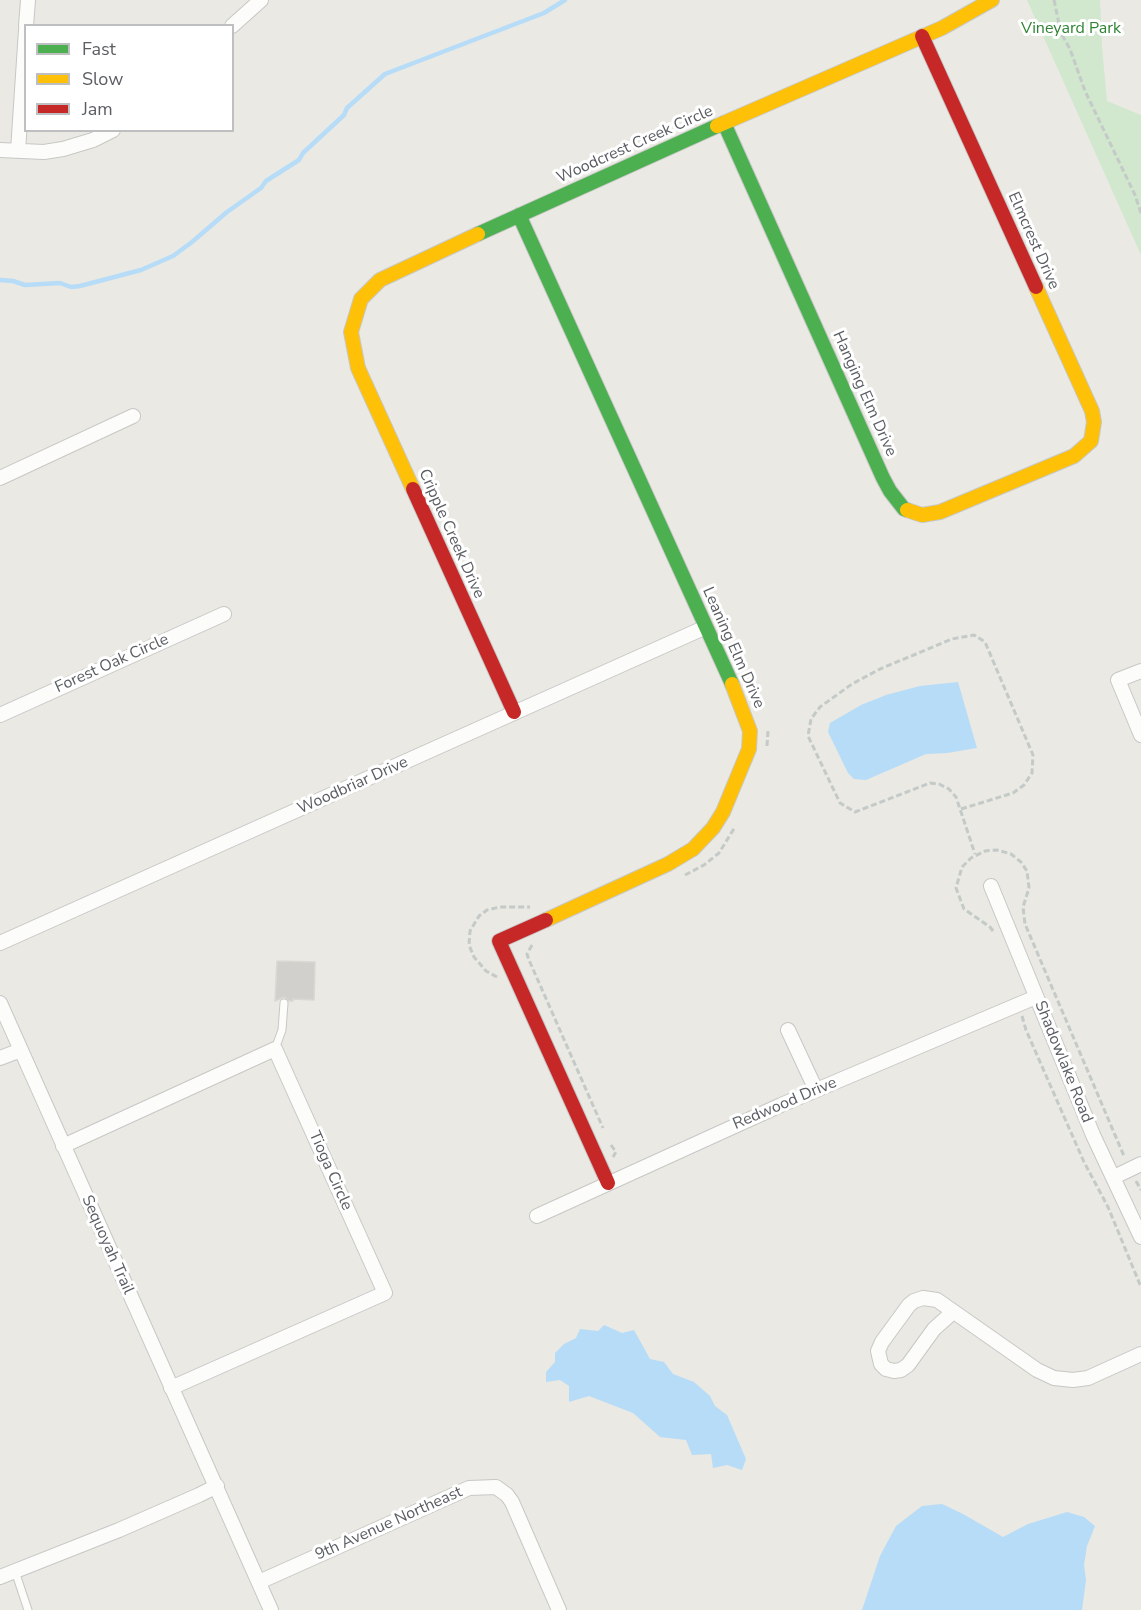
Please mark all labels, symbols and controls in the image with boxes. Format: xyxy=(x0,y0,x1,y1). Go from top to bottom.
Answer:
park label: Vineyard Park xyxy=(1021,19,1121,39)
legend xyxy=(24,24,234,132)
text: Fast xyxy=(82,37,116,61)
text: Slow xyxy=(82,67,123,91)
text: Jam xyxy=(82,97,113,121)
street label: Woodcrest Creek Circle xyxy=(554,102,716,188)
street label: Elmcrest Drive xyxy=(1003,189,1063,293)
street label: Hanging Elm Drive xyxy=(828,328,900,460)
street label: Cripple Creek Drive xyxy=(414,466,488,602)
street label: Leaning Elm Drive xyxy=(698,584,768,712)
street label: Forest Oak Circle xyxy=(52,630,172,698)
street label: Woodbriar Drive xyxy=(295,753,411,819)
street label: Shadowlake Road xyxy=(1030,998,1096,1126)
street label: Redwood Drive xyxy=(730,1074,840,1134)
street label: Tioga Circle xyxy=(304,1128,356,1214)
street label: Sequoyah Trail xyxy=(77,1193,137,1297)
street label: 9th Avenue Northeast xyxy=(313,1483,465,1565)

